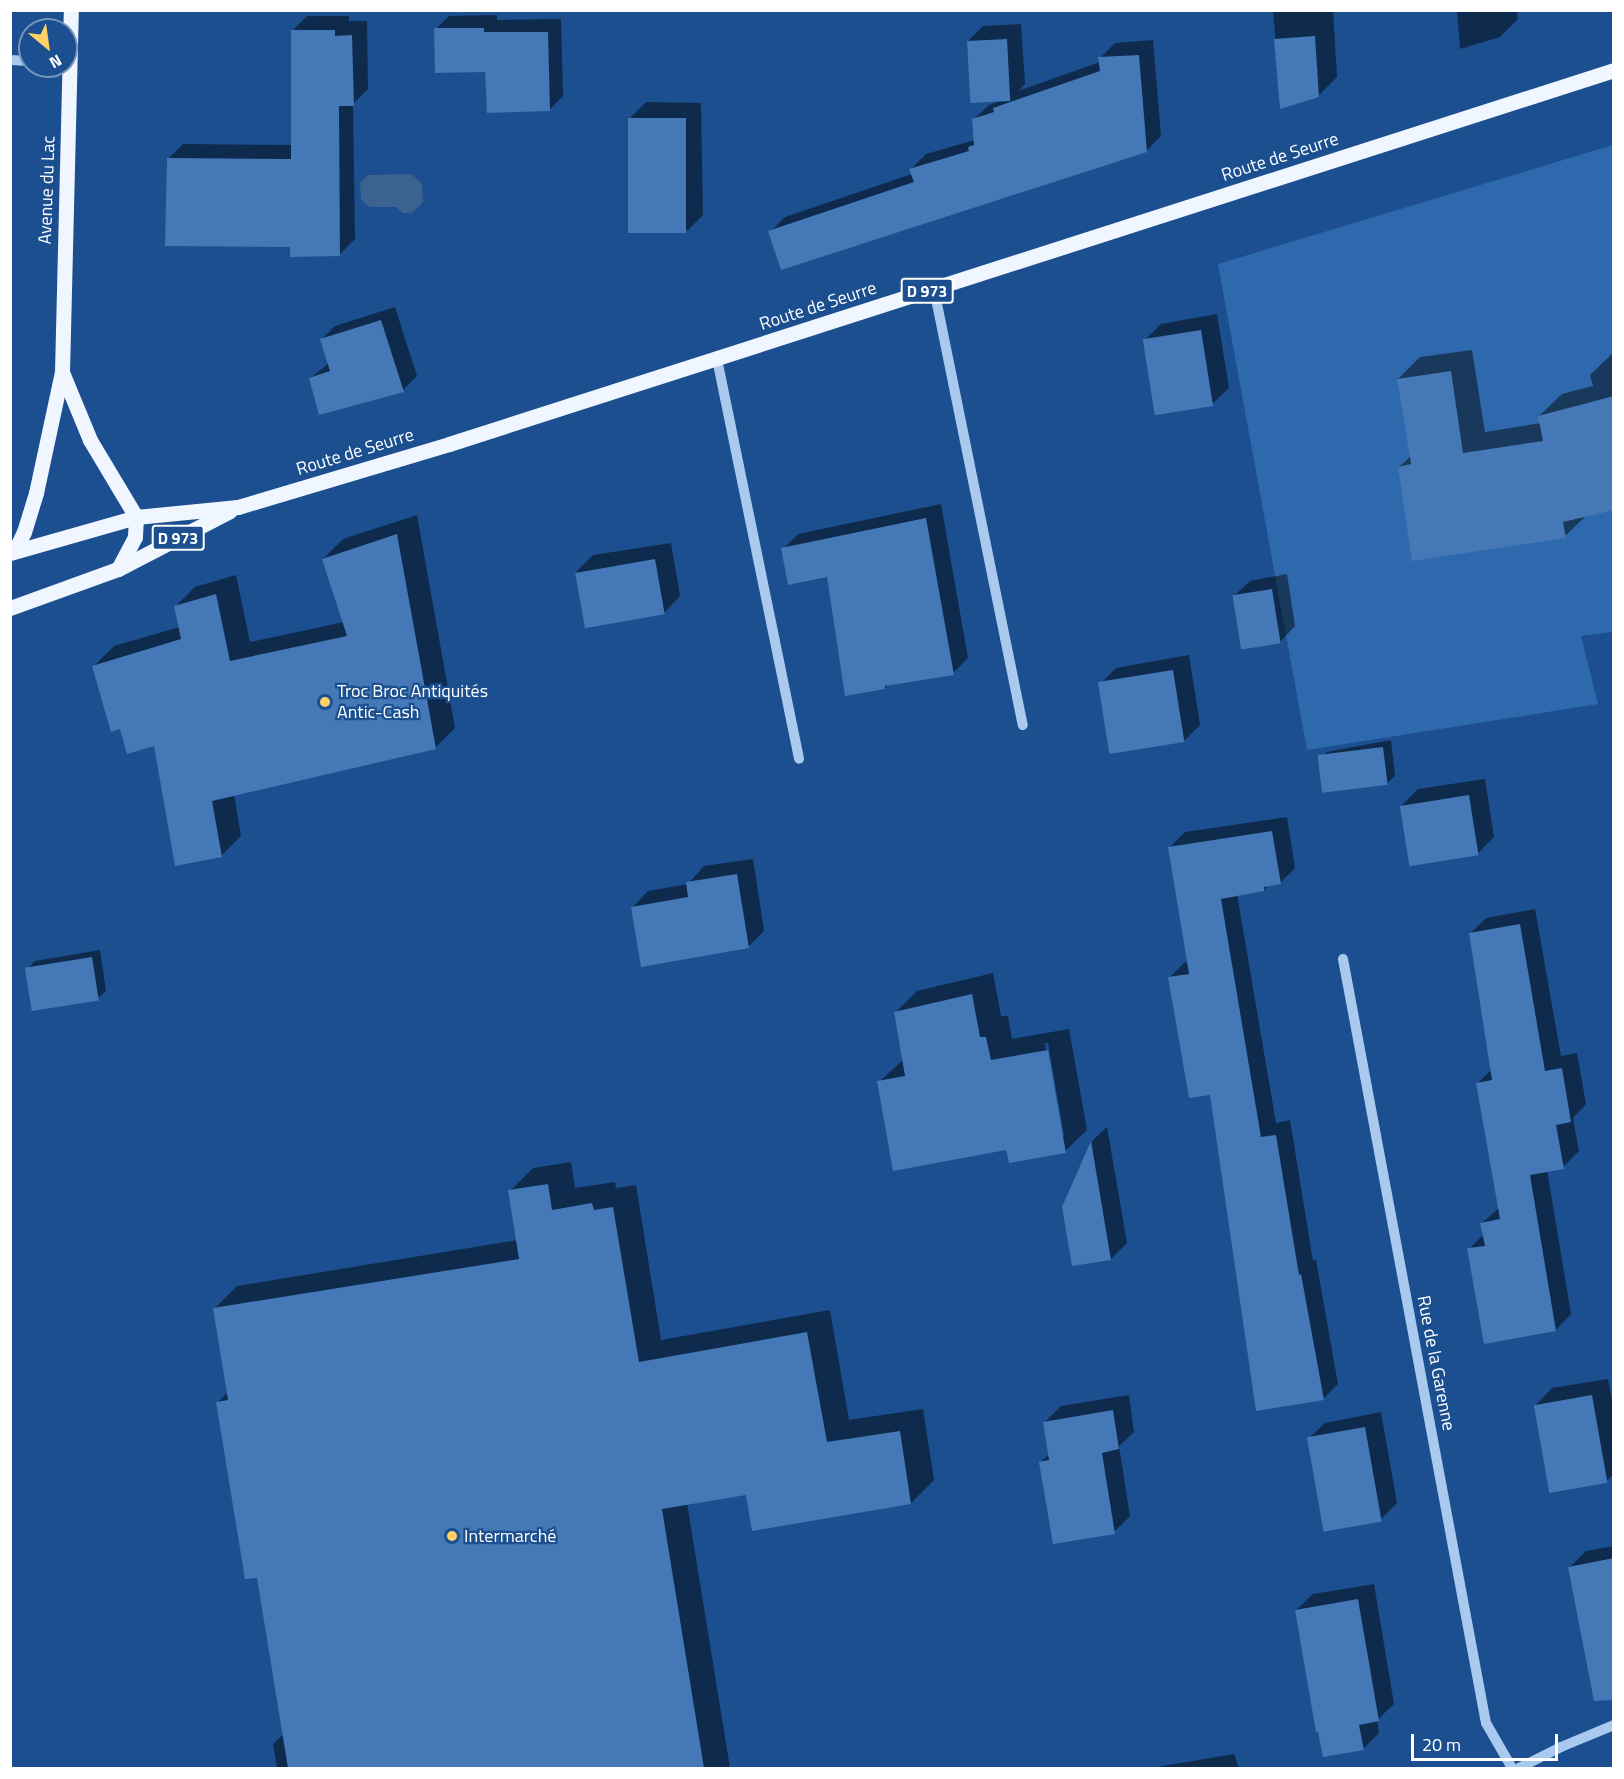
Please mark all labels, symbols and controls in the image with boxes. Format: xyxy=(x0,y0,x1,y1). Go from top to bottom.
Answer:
north arrow xyxy=(18,18,78,78)
text: N xyxy=(45,49,66,75)
street label: Route de Seurre xyxy=(1219,128,1341,186)
street label: Avenue du Lac xyxy=(34,135,60,245)
street label: Route de Seurre xyxy=(757,277,879,335)
road number: D 973 xyxy=(900,278,954,304)
street label: Route de Seurre xyxy=(294,424,416,480)
road number: D 973 xyxy=(151,525,205,551)
place label: Troc Broc Antiquités Antic-Cash xyxy=(337,681,488,724)
marker: Troc Broc Antiquités Antic-Cash xyxy=(318,695,332,709)
street label: Rue de la Garenne xyxy=(1412,1294,1460,1432)
place label: Intermarché xyxy=(464,1525,556,1547)
marker: Intermarché xyxy=(445,1529,459,1543)
scale bar xyxy=(1414,1722,1561,1760)
text: 20 m xyxy=(1422,1731,1461,1758)

